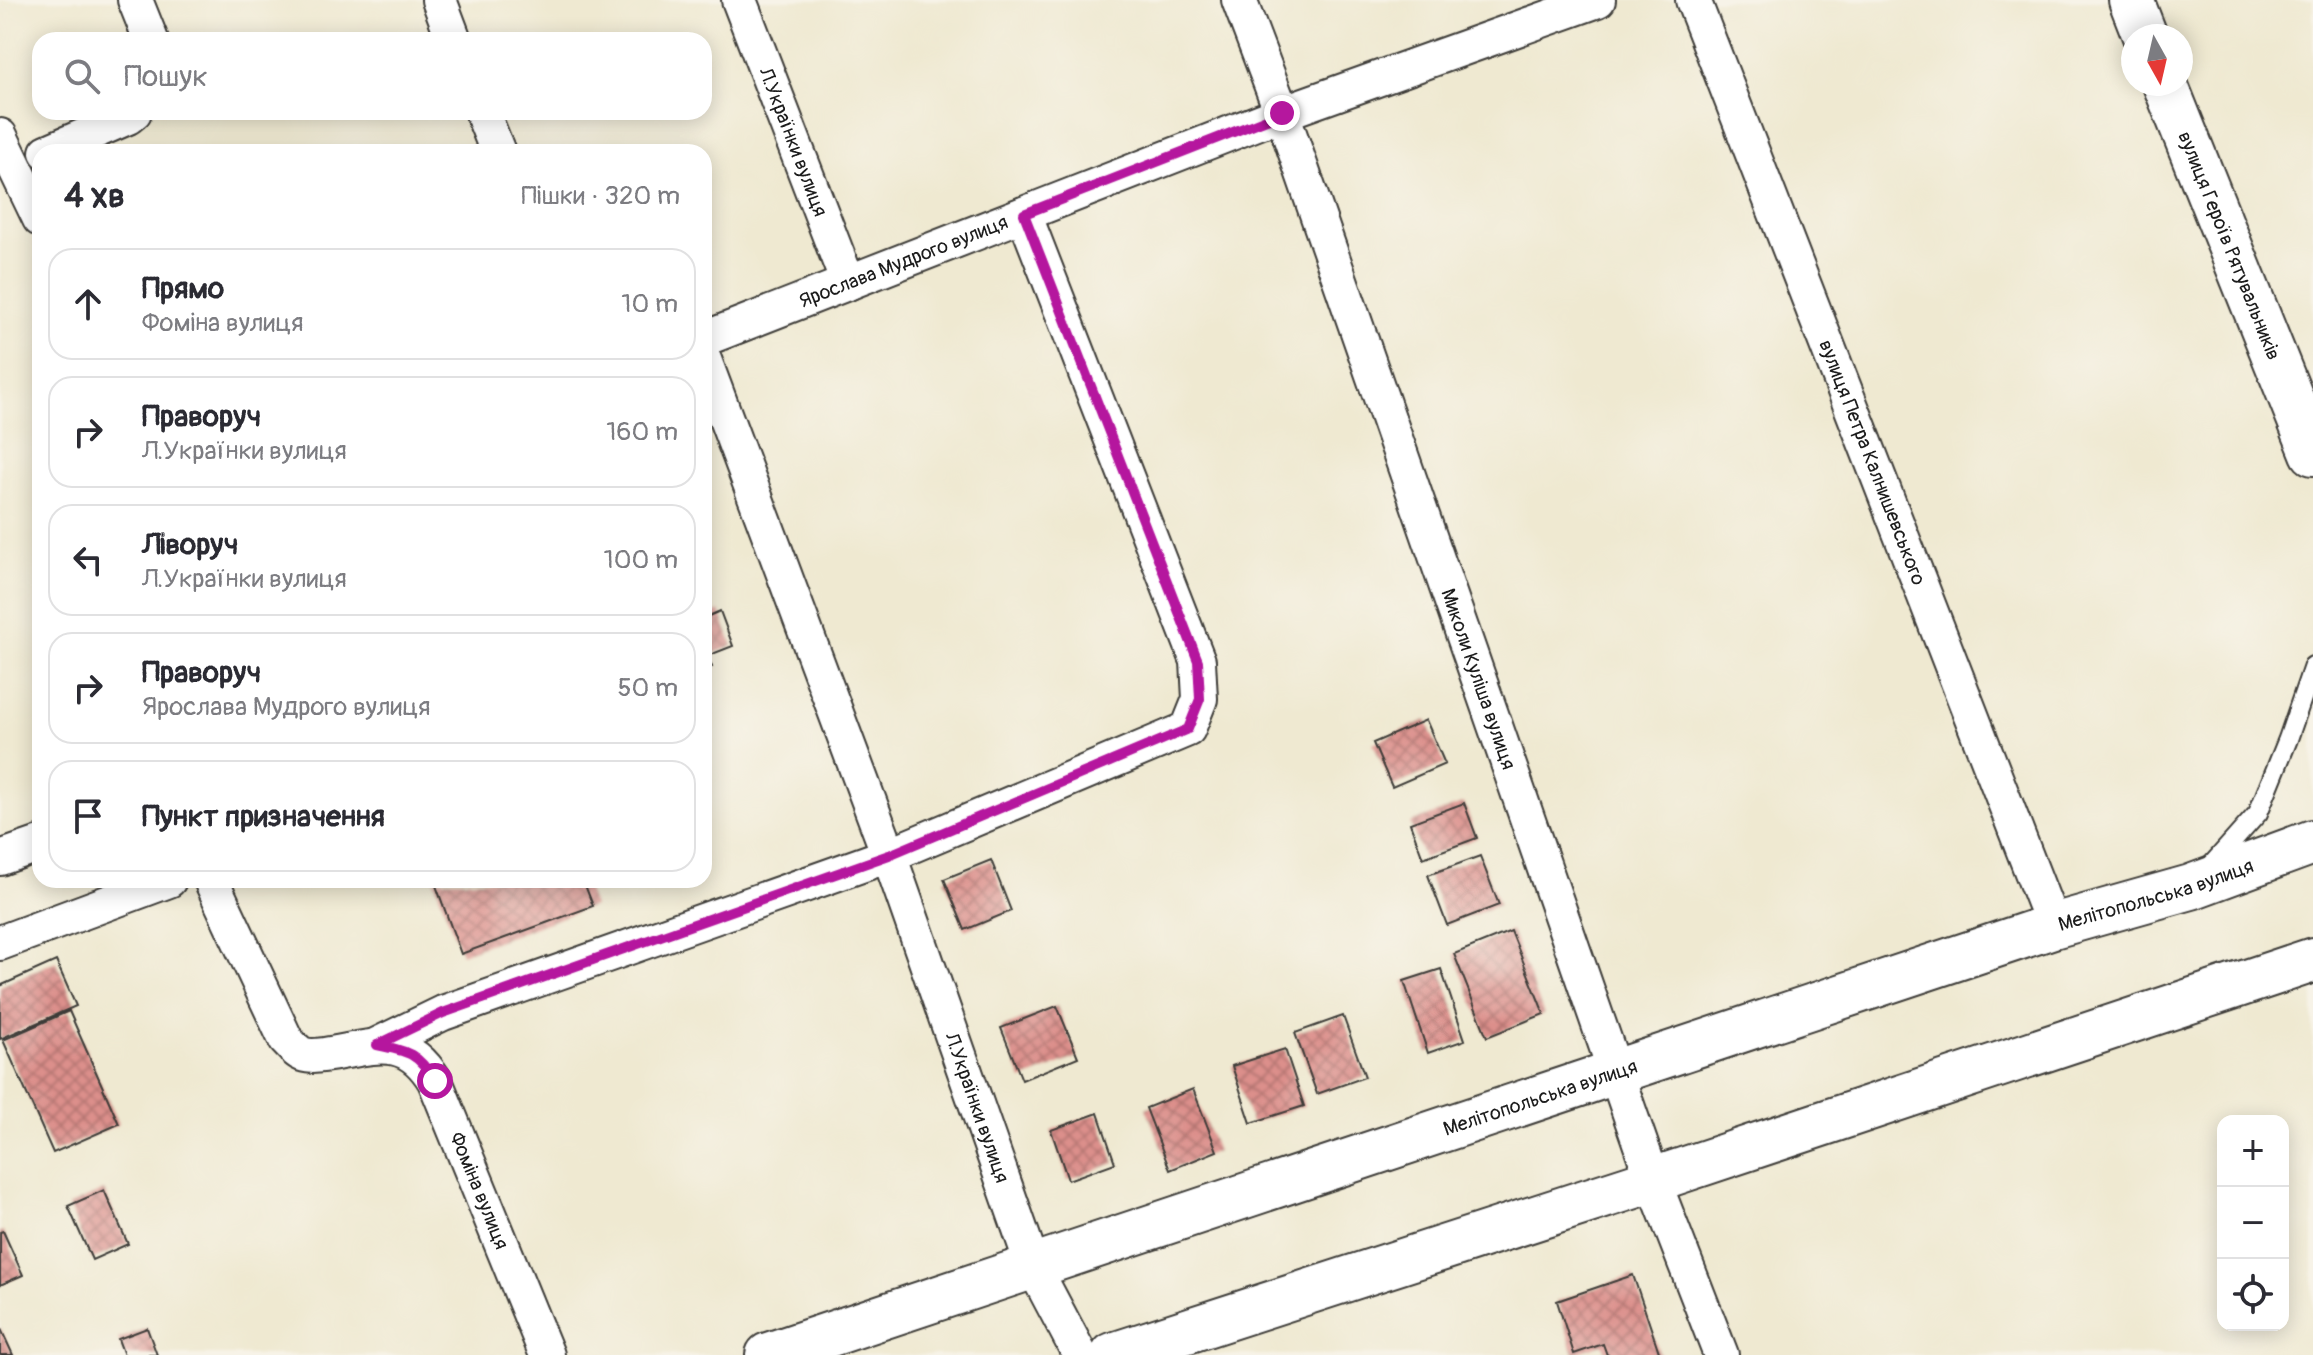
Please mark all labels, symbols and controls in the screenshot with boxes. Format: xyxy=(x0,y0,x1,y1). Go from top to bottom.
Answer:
north arrow xyxy=(2121,24,2193,96)
search box xyxy=(32,32,712,120)
icon: search xyxy=(60,54,104,98)
text: Пошук xyxy=(124,58,208,95)
street label: Л.Українки вулиця xyxy=(753,63,833,220)
route end xyxy=(1264,95,1300,131)
street label: вулиця Героїв Рятувальників xyxy=(2172,128,2286,364)
text: 4 хв xyxy=(64,175,125,218)
text: Пішки · 320 m xyxy=(521,180,680,212)
street label: Ярослава Мудрого вулиця xyxy=(795,209,1011,314)
text: Прямо xyxy=(142,270,224,307)
icon: ahead xyxy=(66,282,110,326)
text: 10 m xyxy=(621,288,678,320)
text: Фоміна вулиця xyxy=(142,307,304,339)
street label: вулиця Петра Калнишевського xyxy=(1813,336,1931,589)
text: Праворуч xyxy=(142,398,261,435)
icon: right xyxy=(66,410,110,454)
text: 160 m xyxy=(606,416,678,448)
text: Л.Українки вулиця xyxy=(142,435,347,467)
text: Ліворуч xyxy=(142,526,238,563)
icon: left xyxy=(66,538,110,582)
text: 100 m xyxy=(604,544,678,576)
text: Л.Українки вулиця xyxy=(142,563,347,595)
street label: Миколи Куліша вулиця xyxy=(1435,585,1521,773)
text: Праворуч xyxy=(142,654,261,691)
icon: right xyxy=(66,666,110,710)
text: 50 m xyxy=(617,672,678,704)
text: Ярослава Мудрого вулиця xyxy=(142,691,431,723)
icon: arrive xyxy=(66,794,110,838)
text: Пункт призначення xyxy=(142,798,385,835)
street label: Мелітопольська вулиця xyxy=(2055,853,2257,937)
street label: Л.Українки вулиця xyxy=(939,1028,1015,1186)
street label: Мелітопольська вулиця xyxy=(1440,1054,1640,1142)
route start xyxy=(417,1063,453,1099)
map controls xyxy=(2217,1115,2289,1331)
button: + xyxy=(2217,1115,2289,1187)
street label: Фоміна вулиця xyxy=(444,1129,514,1253)
button: − xyxy=(2217,1187,2289,1259)
button: locate xyxy=(2217,1259,2289,1331)

